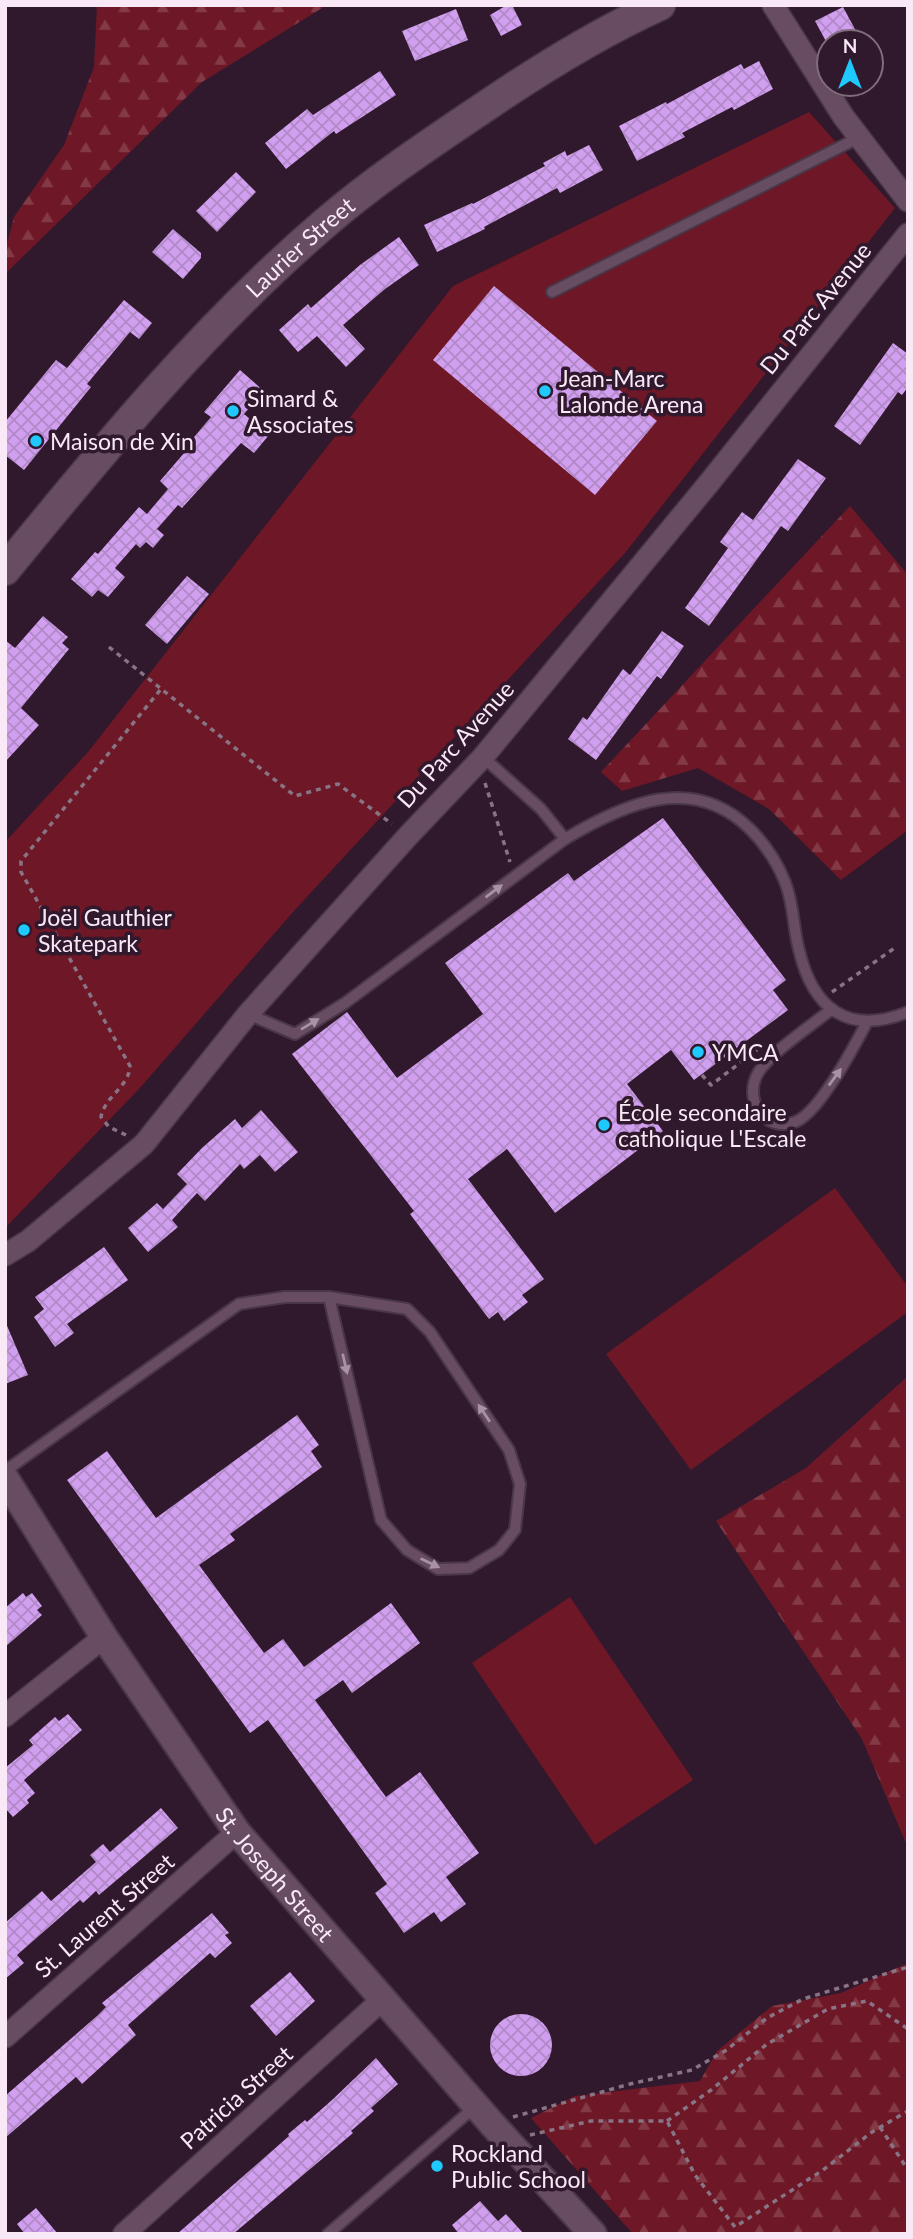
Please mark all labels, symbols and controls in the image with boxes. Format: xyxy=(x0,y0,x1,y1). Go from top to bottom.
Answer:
north arrow xyxy=(815,28,885,98)
text: N xyxy=(843,34,857,57)
street label: Laurier Street xyxy=(240,190,360,303)
street label: Du Parc Avenue xyxy=(753,237,877,379)
place label: Jean-Marc Lalonde Arena xyxy=(559,364,704,418)
marker: Jean-Marc Lalonde Arena xyxy=(537,383,553,399)
place label: Simard & Associates xyxy=(247,384,354,438)
marker: Simard & Associates xyxy=(225,403,241,419)
place label: Maison de Xin xyxy=(50,427,194,455)
marker: Maison de Xin xyxy=(28,433,44,449)
street label: Du Parc Avenue xyxy=(391,675,519,813)
one-way arrow xyxy=(485,884,503,899)
place label: Joël Gauthier Skatepark xyxy=(38,903,173,957)
marker: Joël Gauthier Skatepark xyxy=(16,922,32,938)
one-way arrow xyxy=(301,1018,320,1031)
place label: YMCA xyxy=(712,1038,779,1066)
marker: YMCA xyxy=(690,1044,706,1060)
one-way arrow xyxy=(828,1068,842,1086)
place label: École secondaire catholique L'Escale xyxy=(618,1098,806,1152)
marker: École secondaire catholique L'Escale xyxy=(596,1117,612,1133)
one-way arrow xyxy=(340,1353,351,1375)
one-way arrow xyxy=(478,1403,491,1422)
one-way arrow xyxy=(421,1557,441,1569)
street label: St. Joseph Street xyxy=(210,1802,340,1948)
street label: St. Laurent Street xyxy=(29,1847,180,1983)
street label: Patricia Street xyxy=(174,2039,298,2155)
place label: Rockland Public School xyxy=(451,2139,586,2193)
marker: Rockland Public School xyxy=(429,2158,445,2174)

